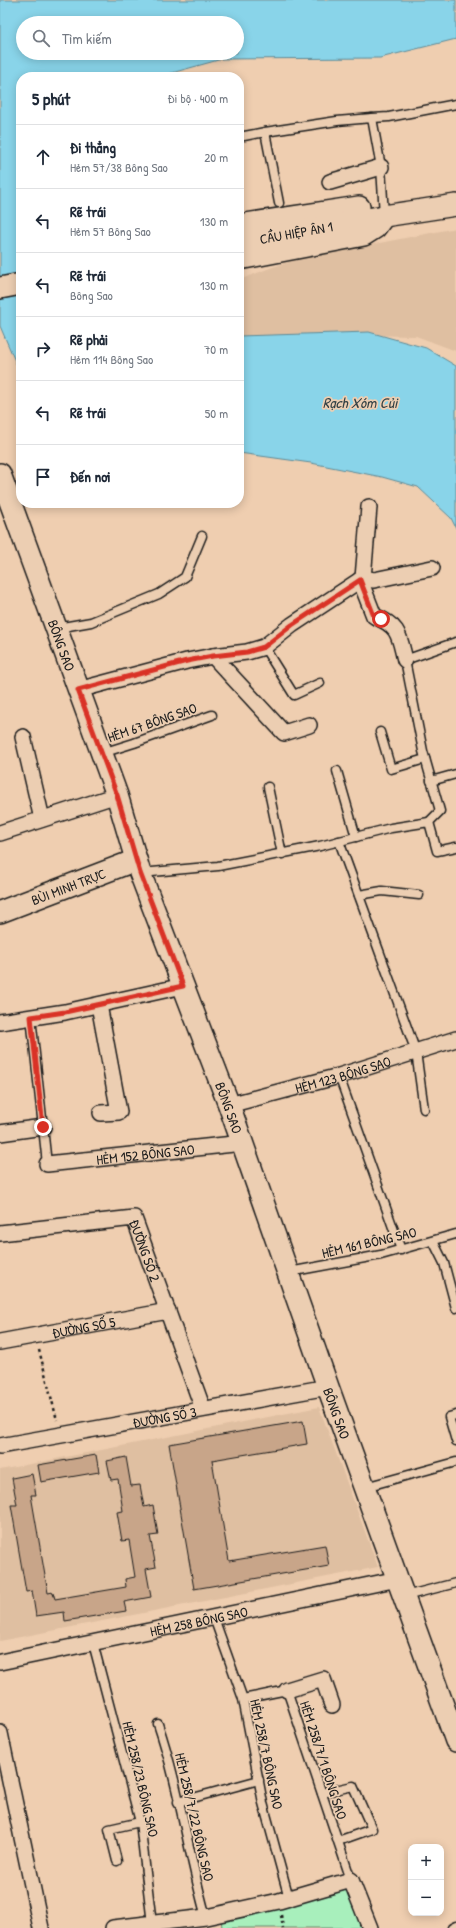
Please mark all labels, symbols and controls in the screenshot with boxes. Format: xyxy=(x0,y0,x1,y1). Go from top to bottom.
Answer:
search box xyxy=(16,16,244,60)
icon: search xyxy=(30,27,52,49)
text: Tìm kiếm xyxy=(62,28,112,49)
text: 5 phút xyxy=(32,87,70,110)
text: Đi bộ · 400 m xyxy=(167,89,228,107)
text: Đi thẳng xyxy=(70,137,116,158)
icon: ahead xyxy=(32,146,54,168)
text: 20 m xyxy=(204,148,228,166)
text: Hẻm 57/38 Bông Sao xyxy=(70,158,168,176)
text: Rẽ trái xyxy=(70,201,106,222)
icon: left xyxy=(32,210,54,232)
text: 130 m xyxy=(200,212,228,230)
street label: CẦU HIỆP ÂN 1 xyxy=(258,216,334,248)
text: Hẻm 57 Bông Sao xyxy=(70,222,151,240)
text: Rẽ trái xyxy=(70,265,106,286)
icon: left xyxy=(32,274,54,296)
text: 130 m xyxy=(200,276,228,294)
text: Bông Sao xyxy=(70,286,113,304)
text: Rẽ phải xyxy=(70,329,108,350)
icon: right xyxy=(32,338,54,360)
text: 70 m xyxy=(204,340,228,358)
text: Hẻm 114 Bông Sao xyxy=(70,350,153,368)
water label: Rạch Xóm Củi xyxy=(323,392,399,413)
icon: left xyxy=(32,402,54,424)
text: Rẽ trái xyxy=(70,402,106,423)
text: 50 m xyxy=(205,404,228,422)
icon: arrive xyxy=(32,466,54,488)
text: Đến nơi xyxy=(70,466,111,487)
route start xyxy=(372,610,390,628)
street label: BÔNG SAO xyxy=(44,617,80,674)
street label: HẺM 67 BÔNG SAO xyxy=(105,698,199,746)
street label: BÙI MINH TRỰC xyxy=(28,863,109,909)
street label: HẺM 123 BÔNG SAO xyxy=(293,1051,393,1097)
street label: BÔNG SAO xyxy=(211,1079,248,1136)
route end xyxy=(34,1118,52,1136)
street label: HẺM 152 BÔNG SAO xyxy=(95,1139,196,1168)
street label: ĐƯỜNG SỐ 2 xyxy=(126,1216,166,1284)
street label: HẺM 161 BÔNG SAO xyxy=(320,1222,418,1262)
street label: ĐƯỜNG SỐ 5 xyxy=(50,1311,117,1342)
street label: BÔNG SAO xyxy=(319,1385,355,1442)
street label: ĐƯỜNG SỐ 3 xyxy=(131,1401,198,1431)
street label: HẺM 258 BÔNG SAO xyxy=(148,1601,250,1640)
street label: HẺM 258/7 BÔNG SAO xyxy=(246,1697,288,1811)
street label: HẺM 258/7/1 BÔNG SAO xyxy=(296,1698,352,1822)
street label: HẺM 258/23 BÔNG SAO xyxy=(118,1719,164,1839)
street label: HẺM 258/7/22 BÔNG SAO xyxy=(171,1751,219,1883)
map controls xyxy=(408,1844,444,1916)
button: + xyxy=(408,1844,444,1880)
button: − xyxy=(408,1880,444,1916)

